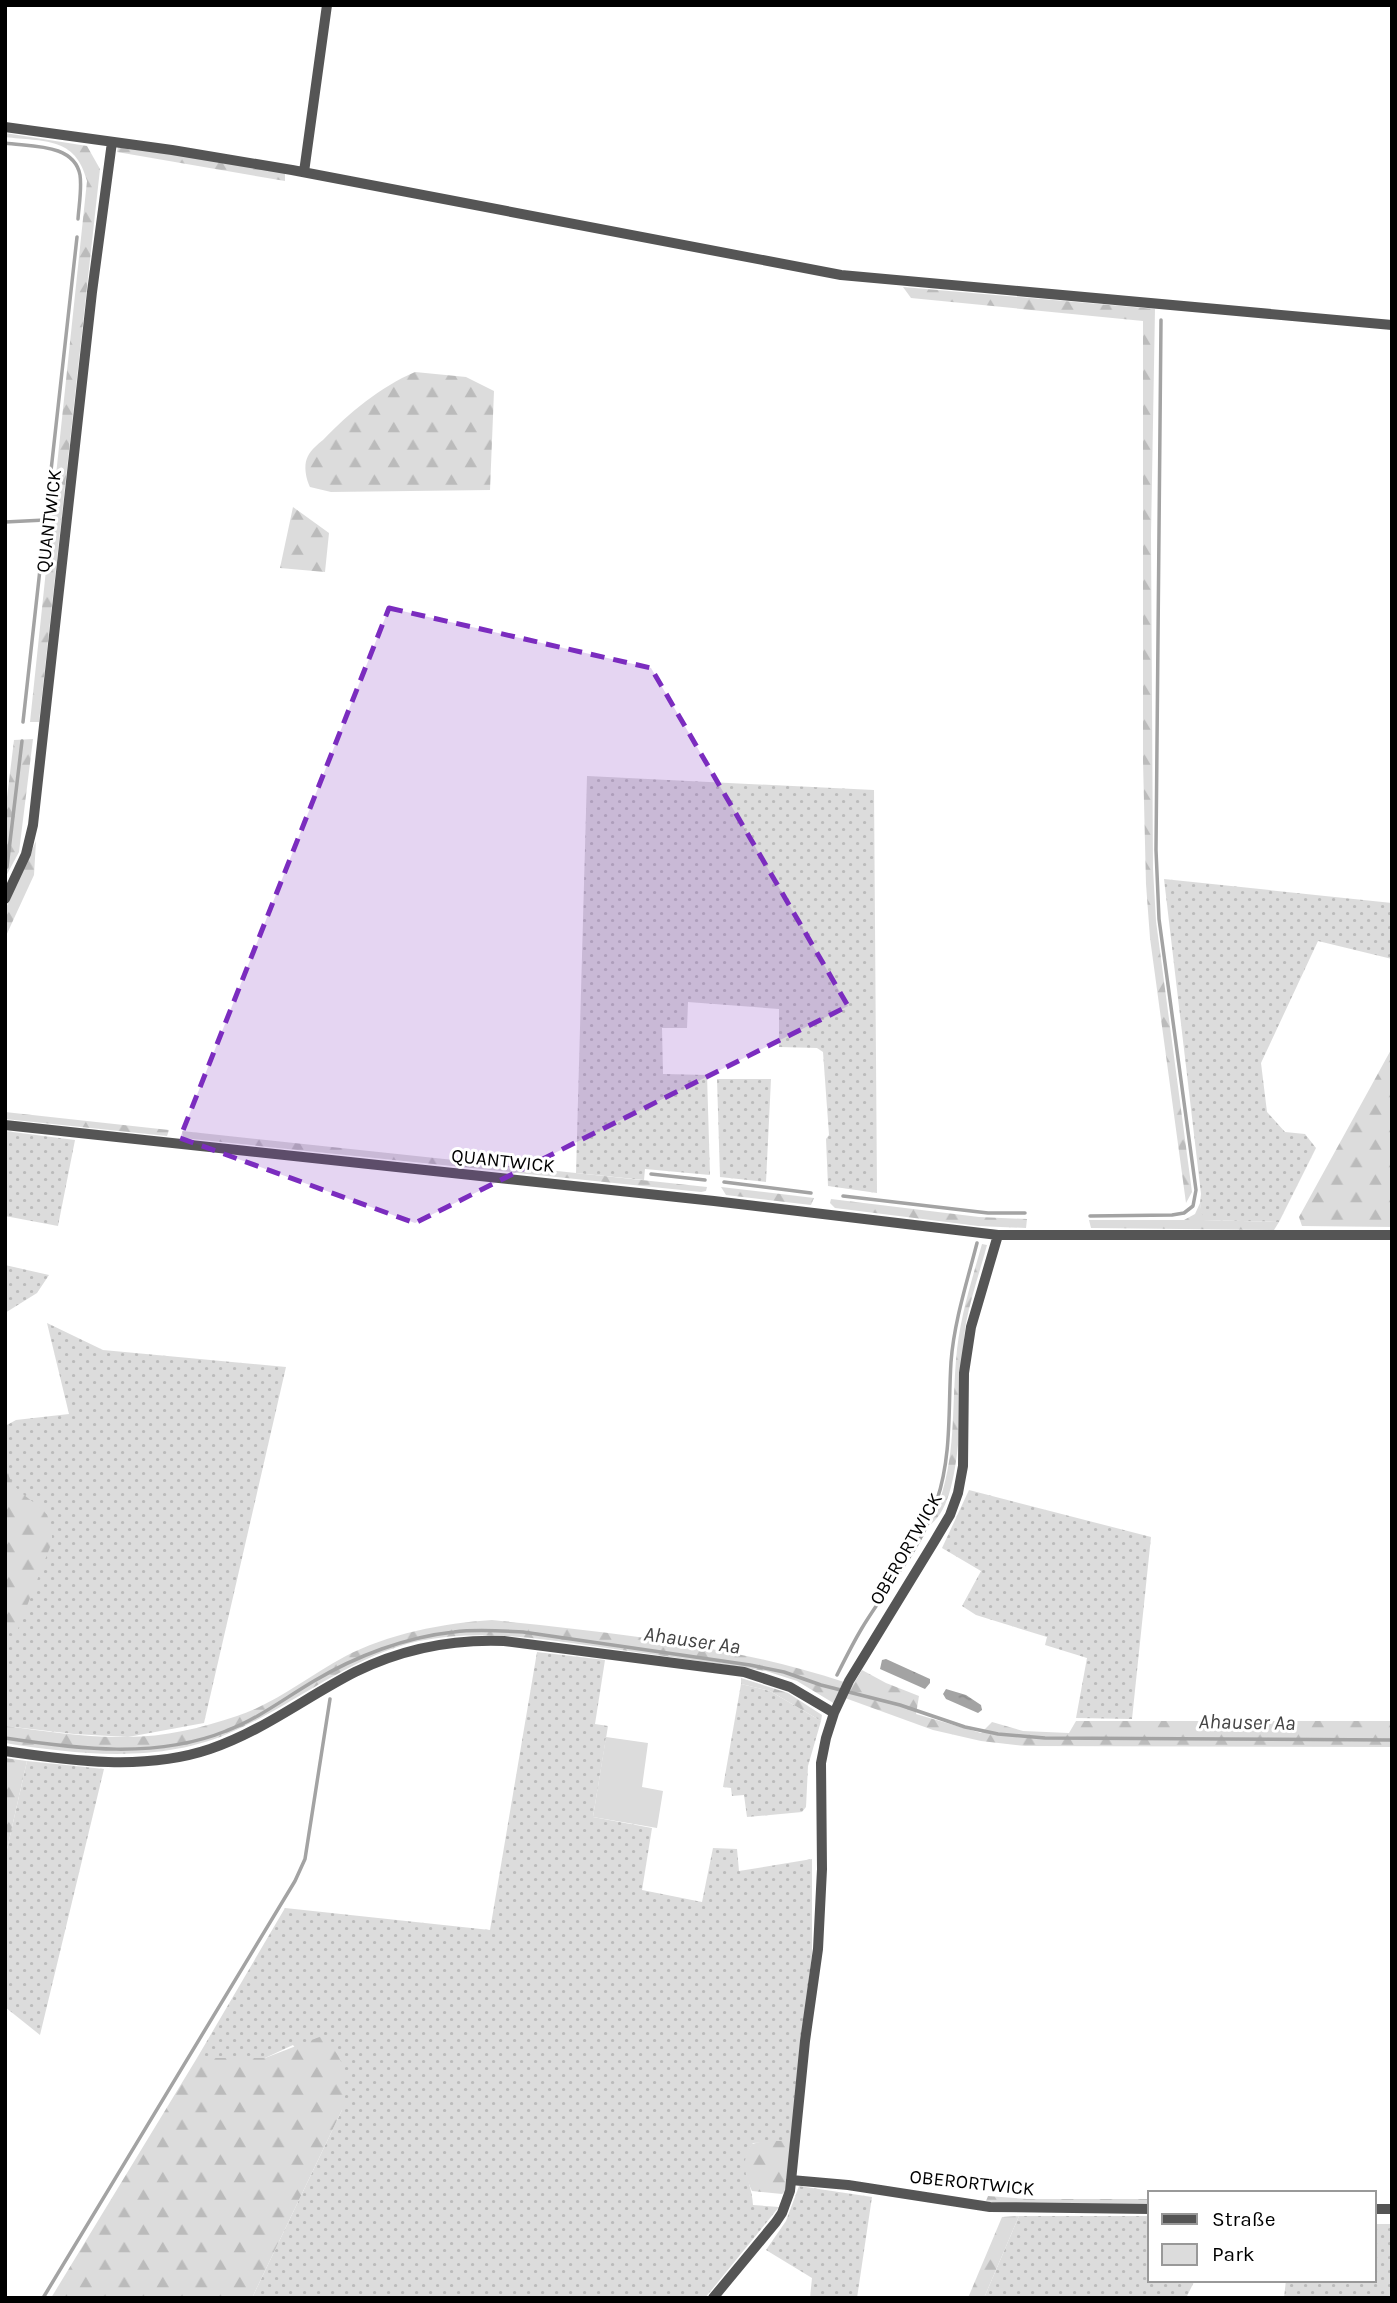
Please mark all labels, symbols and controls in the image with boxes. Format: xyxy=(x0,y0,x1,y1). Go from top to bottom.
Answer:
street label: QUANTWICK xyxy=(32,468,66,574)
street label: QUANTWICK xyxy=(450,1145,556,1177)
street label: OBERORTWICK xyxy=(865,1489,947,1609)
water label: Ahauser Aa xyxy=(642,1621,742,1659)
water label: Ahauser Aa xyxy=(1198,1709,1296,1735)
street label: OBERORTWICK xyxy=(909,2166,1036,2201)
legend xyxy=(1148,2191,1376,2282)
text: Straße xyxy=(1212,2207,1275,2231)
text: Park xyxy=(1212,2242,1255,2266)

